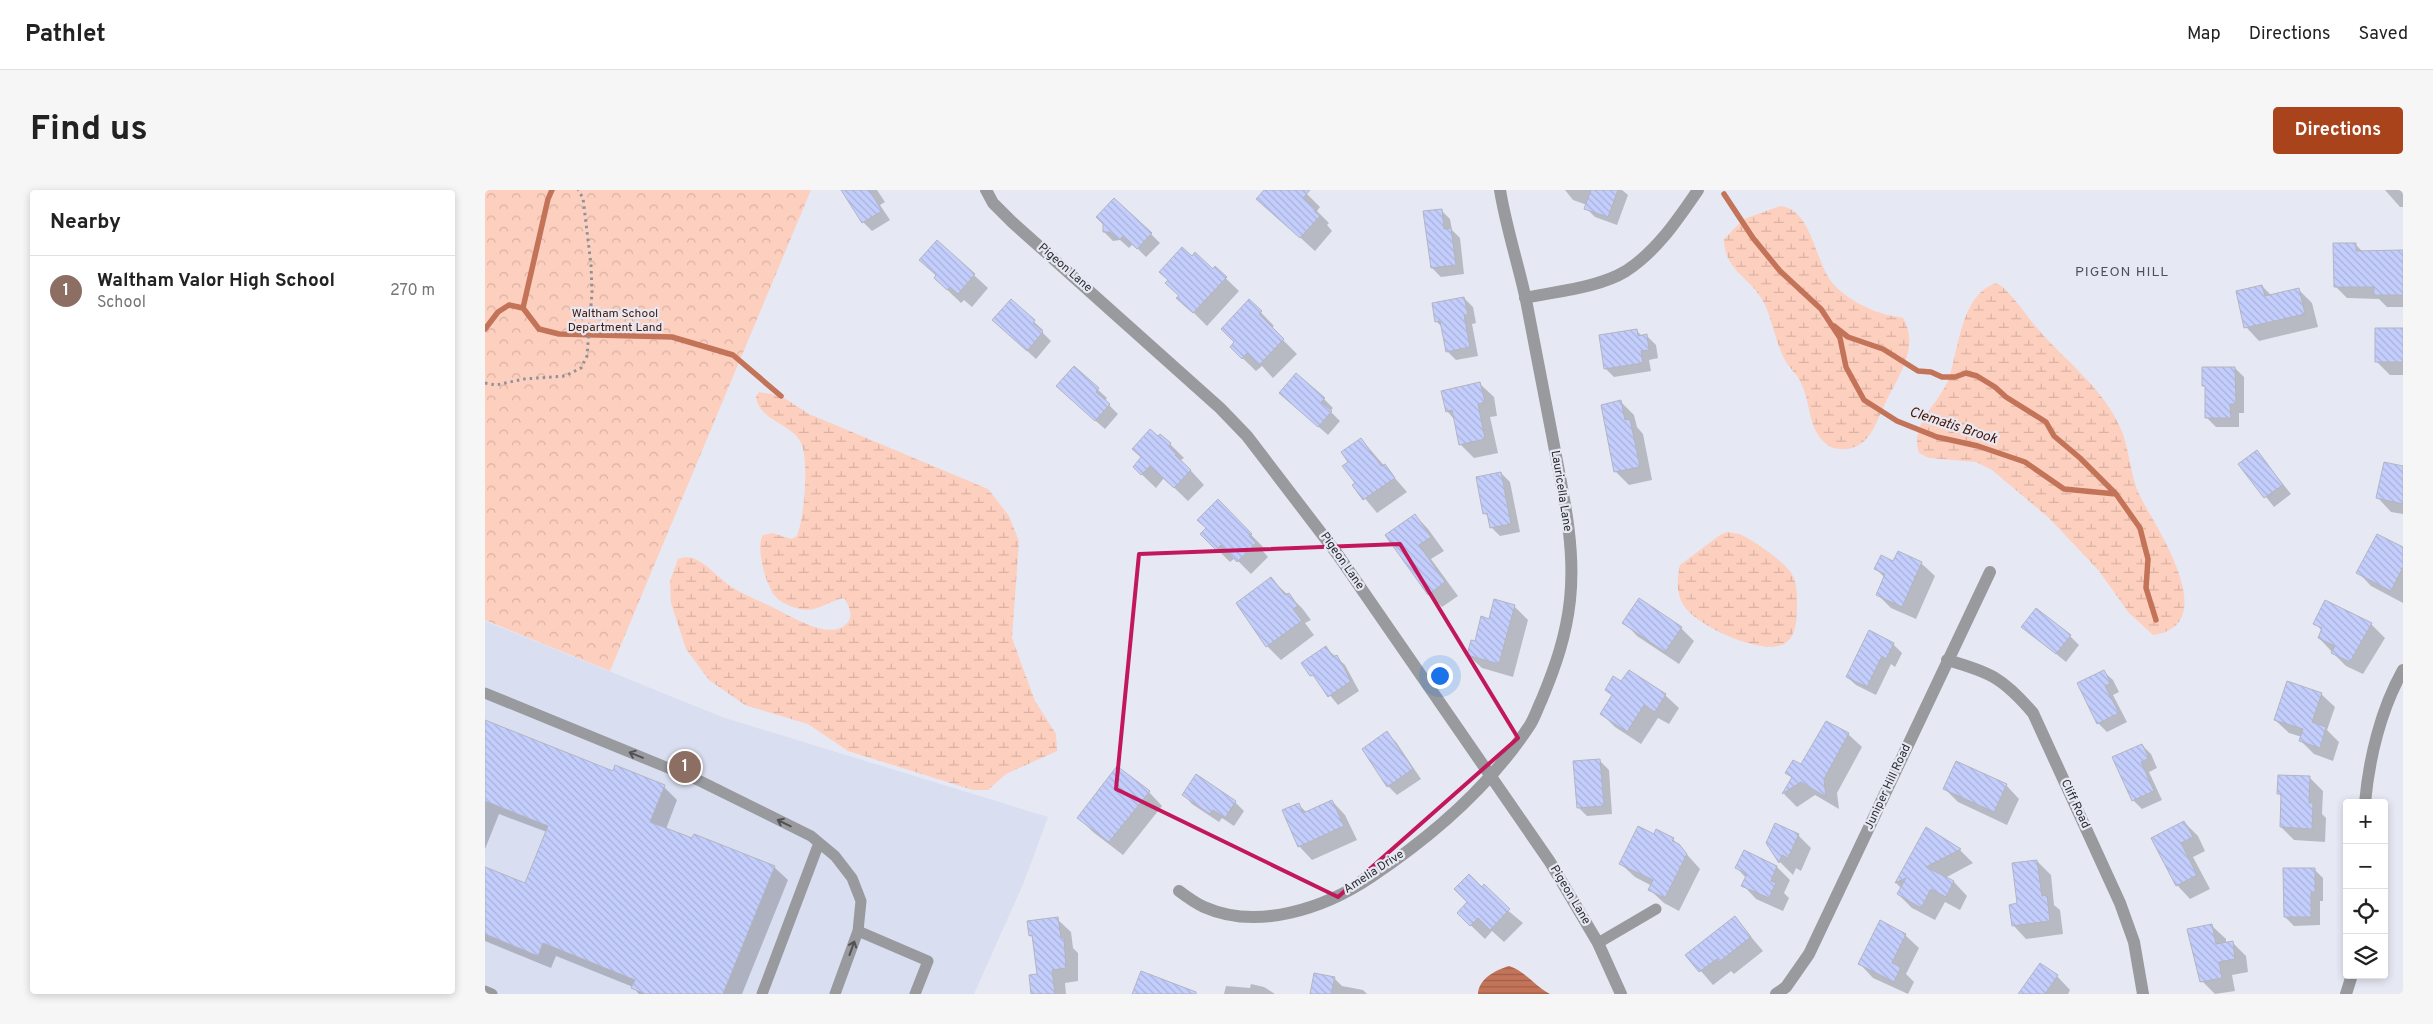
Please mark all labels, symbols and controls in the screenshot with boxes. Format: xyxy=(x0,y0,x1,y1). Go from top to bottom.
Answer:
text: Pathlet xyxy=(25,20,106,50)
text: Map xyxy=(2187,23,2221,46)
text: Directions xyxy=(2249,23,2331,46)
text: Saved xyxy=(2359,23,2408,46)
button: Directions xyxy=(2273,107,2403,154)
text: Find us xyxy=(30,108,148,152)
text: Nearby xyxy=(50,209,121,236)
street label: Pigeon Lane xyxy=(1035,240,1095,296)
district label: PIGEON HILL xyxy=(2075,264,2169,281)
text: Waltham Valor High School xyxy=(97,269,335,293)
text: 1 xyxy=(63,281,69,301)
text: 270 m xyxy=(390,281,435,301)
text: School xyxy=(97,293,146,313)
park label: Waltham School Department Land xyxy=(568,306,662,336)
water label: Clematis Brook xyxy=(1907,404,2000,448)
street label: Lauricella Lane xyxy=(1547,449,1575,533)
street label: Pigeon Lane xyxy=(1316,529,1368,593)
your location xyxy=(1427,663,1453,689)
street label: Juniper Hill Road xyxy=(1861,742,1915,832)
pin: 1 xyxy=(669,748,701,786)
one-way arrow xyxy=(629,749,644,758)
street label: Cliff Road xyxy=(2057,777,2093,831)
map controls xyxy=(2343,799,2388,979)
button: + xyxy=(2343,799,2388,844)
one-way arrow xyxy=(777,818,792,827)
button: − xyxy=(2343,844,2388,889)
street label: Amelia Drive xyxy=(1341,847,1407,897)
street label: Pigeon Lane xyxy=(1546,862,1594,928)
button: locate xyxy=(2343,889,2388,934)
button: layers xyxy=(2343,934,2388,979)
one-way arrow xyxy=(848,941,857,956)

